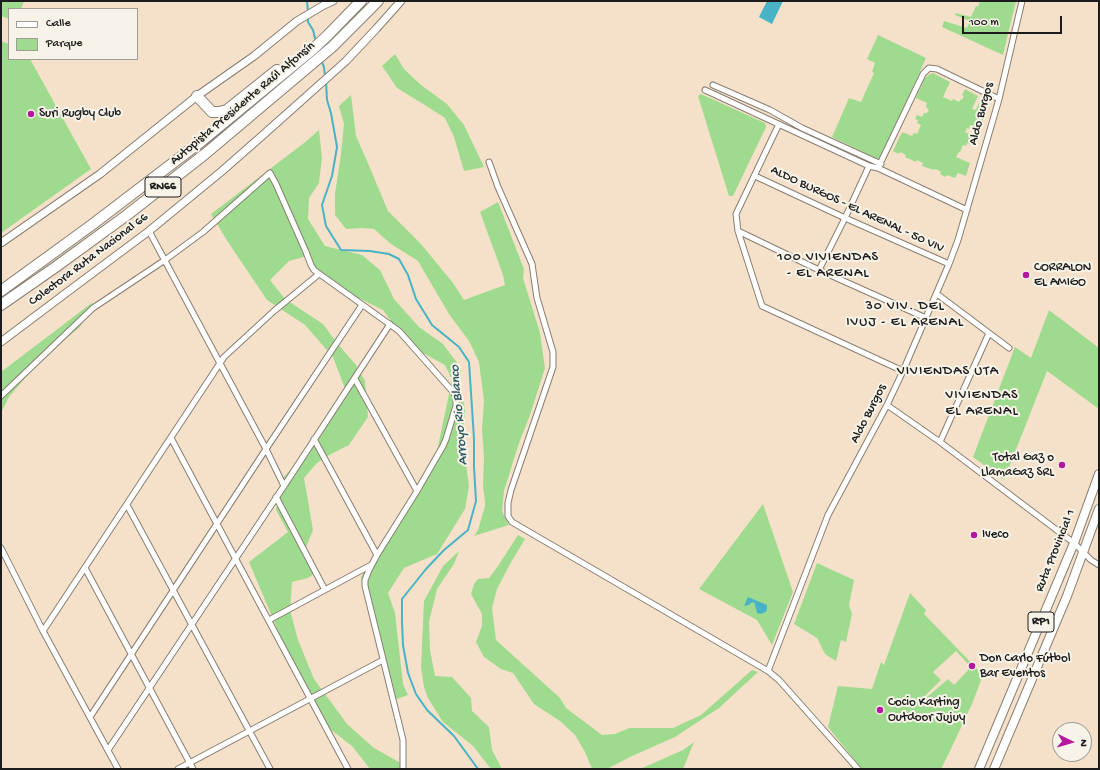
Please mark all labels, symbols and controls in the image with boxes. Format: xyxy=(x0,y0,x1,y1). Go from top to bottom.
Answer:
legend xyxy=(8,8,138,60)
scale bar xyxy=(964,8,1064,34)
text: 100 m xyxy=(969,16,999,30)
text: Calle xyxy=(46,17,71,31)
text: Parque xyxy=(46,37,83,51)
street label: Autopista Presidente Raúl Alfonsín xyxy=(167,39,319,169)
street label: Aldo Burgos xyxy=(966,81,998,147)
place label: Suri Rugby Club xyxy=(39,106,121,122)
marker: Suri Rugby Club xyxy=(26,109,36,119)
street label: ALDO BURGOS - EL ARENAL - 50 VIV xyxy=(768,163,946,257)
road number: RN66 xyxy=(145,177,181,197)
street label: Colectora Ruta Nacional 66 xyxy=(26,210,152,310)
district label: 100 VIVIENDAS - EL ARENAL xyxy=(777,250,879,282)
place label: CORRALON EL AMIGO xyxy=(1034,260,1091,291)
marker: CORRALON EL AMIGO xyxy=(1021,270,1031,280)
district label: 30 VIV. DEL IVUJ - EL ARENAL xyxy=(846,299,964,332)
water label: Arroyo Rio Blanco xyxy=(447,364,473,466)
district label: VIVIENDAS UTA xyxy=(897,364,999,380)
street label: Aldo Burgos xyxy=(847,382,891,446)
district label: VIVIENDAS EL ARENAL xyxy=(945,388,1019,420)
place label: Total Gaz o LlamaGaz SRL xyxy=(981,450,1054,481)
marker: Total Gaz o LlamaGaz SRL xyxy=(1057,460,1067,470)
street label: Ruta Provincial 1 xyxy=(1032,508,1080,594)
place label: Iveco xyxy=(982,527,1009,543)
marker: Iveco xyxy=(969,530,979,540)
road number: RP1 xyxy=(1028,612,1054,632)
place label: Don Carlo Fútbol Bar Eventos xyxy=(980,651,1071,682)
marker: Don Carlo Fútbol Bar Eventos xyxy=(967,661,977,671)
place label: Cocio Karting Outdoor Jujuy xyxy=(888,695,965,726)
marker: Cocio Karting Outdoor Jujuy xyxy=(875,705,885,715)
north arrow xyxy=(1052,722,1092,762)
text: N xyxy=(1077,739,1089,747)

